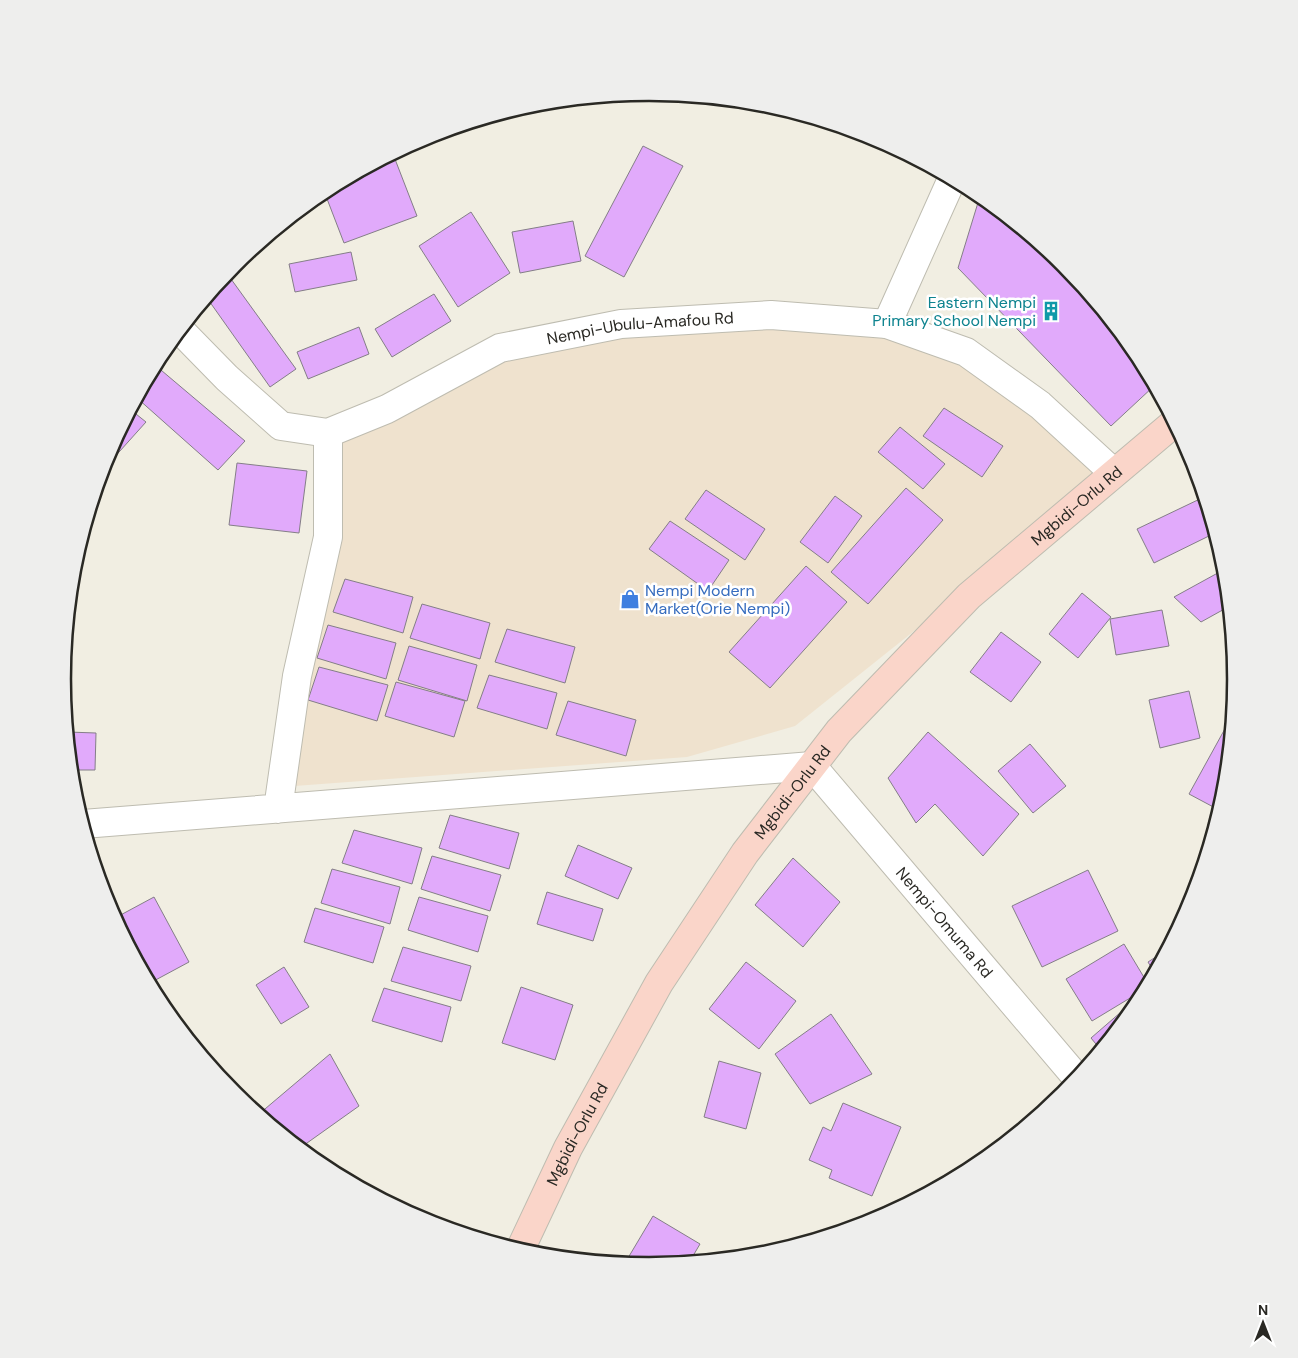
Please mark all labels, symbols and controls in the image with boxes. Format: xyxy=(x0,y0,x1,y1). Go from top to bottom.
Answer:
place label: Eastern Nempi Primary School Nempi xyxy=(872,292,1036,331)
building icon: Eastern Nempi Primary School Nempi xyxy=(1040,300,1062,322)
street label: Nempi-Ubulu-Amafou Rd xyxy=(545,307,734,349)
street label: Mgbidi-Orlu Rd xyxy=(1027,461,1127,550)
place label: Nempi Modern Market(Orie Nempi) xyxy=(645,580,790,619)
shop icon: Nempi Modern Market(Orie Nempi) xyxy=(619,588,641,610)
street label: Mgbidi-Orlu Rd xyxy=(749,741,835,844)
street label: Nempi-Omuma Rd xyxy=(891,863,997,982)
street label: Mgbidi-Orlu Rd xyxy=(542,1079,613,1189)
north arrow xyxy=(1238,1298,1288,1348)
text: N xyxy=(1258,1301,1268,1319)

